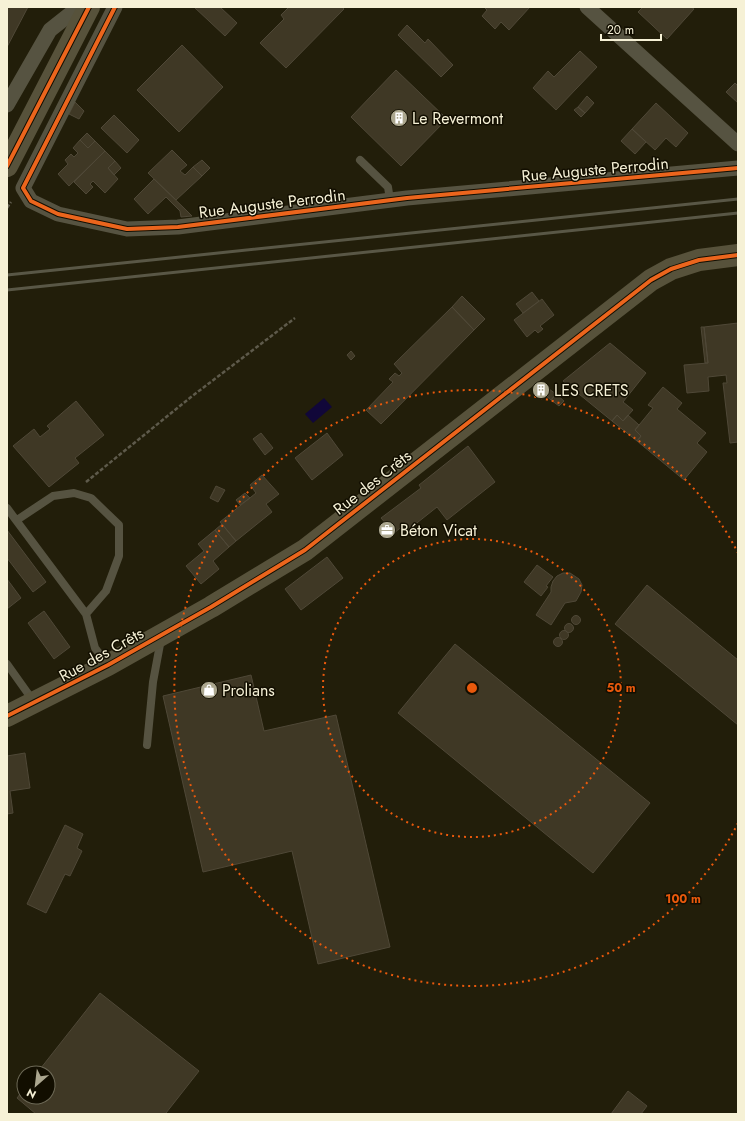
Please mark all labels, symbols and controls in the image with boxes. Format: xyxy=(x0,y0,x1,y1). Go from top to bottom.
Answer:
scale bar xyxy=(601,16,661,42)
text: 20 m xyxy=(607,21,634,39)
place label: Le Revermont xyxy=(412,107,503,130)
building icon: Le Revermont xyxy=(389,108,409,128)
street label: Rue Auguste Perrodin xyxy=(521,152,670,187)
street label: Rue Auguste Perrodin xyxy=(197,183,347,224)
place label: LES CRETS xyxy=(554,379,629,402)
building icon: LES CRETS xyxy=(531,380,551,400)
street label: Rue des Crêts xyxy=(328,444,416,520)
place label: Béton Vicat xyxy=(400,519,477,542)
office icon: Béton Vicat xyxy=(377,520,397,540)
street label: Rue des Crêts xyxy=(55,622,148,687)
place label: Prolians xyxy=(222,679,275,702)
text: 50 m xyxy=(606,679,636,697)
shop icon: Prolians xyxy=(199,680,219,700)
centre of rings xyxy=(465,681,479,695)
text: 100 m xyxy=(665,890,701,908)
north arrow xyxy=(16,1065,56,1105)
text: N xyxy=(24,1085,39,1103)

